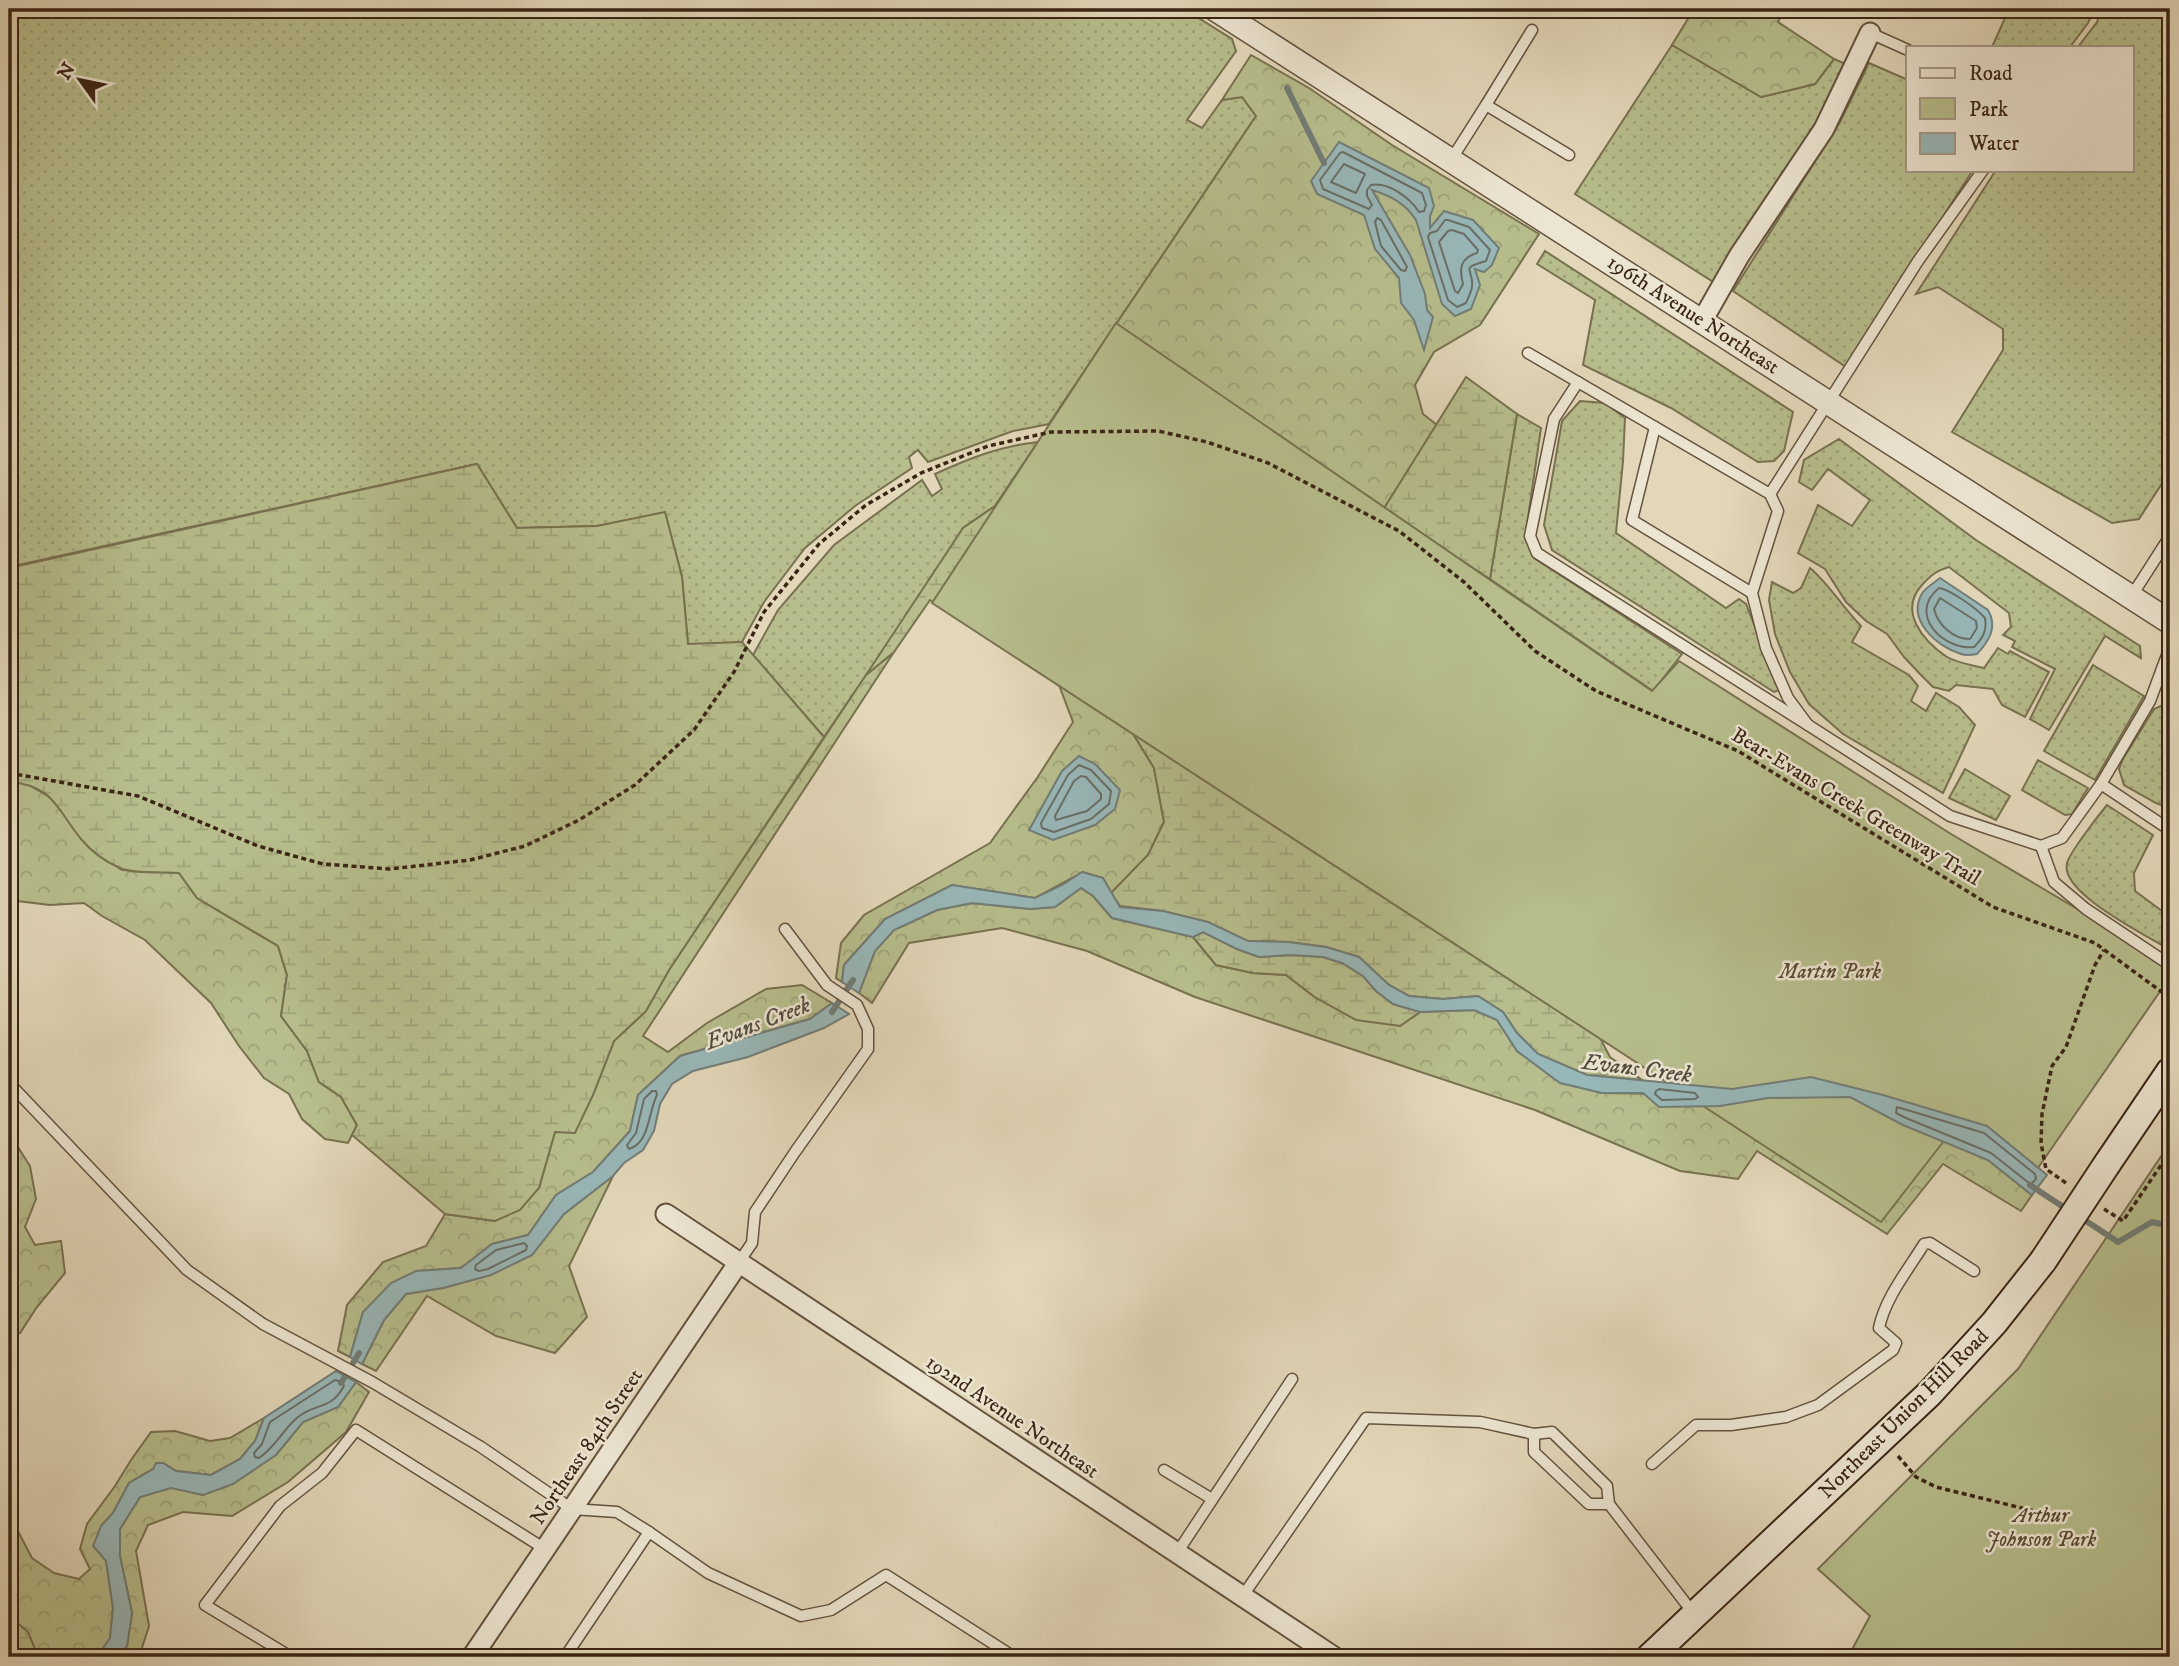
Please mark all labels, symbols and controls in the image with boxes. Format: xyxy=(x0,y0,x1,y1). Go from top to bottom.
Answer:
north arrow xyxy=(46,46,116,116)
legend xyxy=(1906,46,2134,172)
text: N xyxy=(53,58,81,84)
text: Road xyxy=(1969,61,2013,87)
text: Park xyxy=(1969,97,2009,123)
text: Water xyxy=(1968,131,2019,157)
street label: 196th Avenue Northeast xyxy=(1602,250,1784,381)
street label: Bear-Evans Creek Greenway Trail xyxy=(1727,722,1986,892)
park label: Martin Park xyxy=(1777,959,1881,985)
water label: Evans Creek xyxy=(700,991,815,1058)
water label: Evans Creek xyxy=(1579,1048,1694,1090)
street label: Northeast Union Hill Road xyxy=(1814,1323,1995,1504)
street label: 192nd Avenue Northeast xyxy=(921,1349,1104,1485)
street label: Northeast 84th Street xyxy=(525,1364,649,1530)
park label: Arthur Johnson Park xyxy=(1986,1503,2097,1553)

